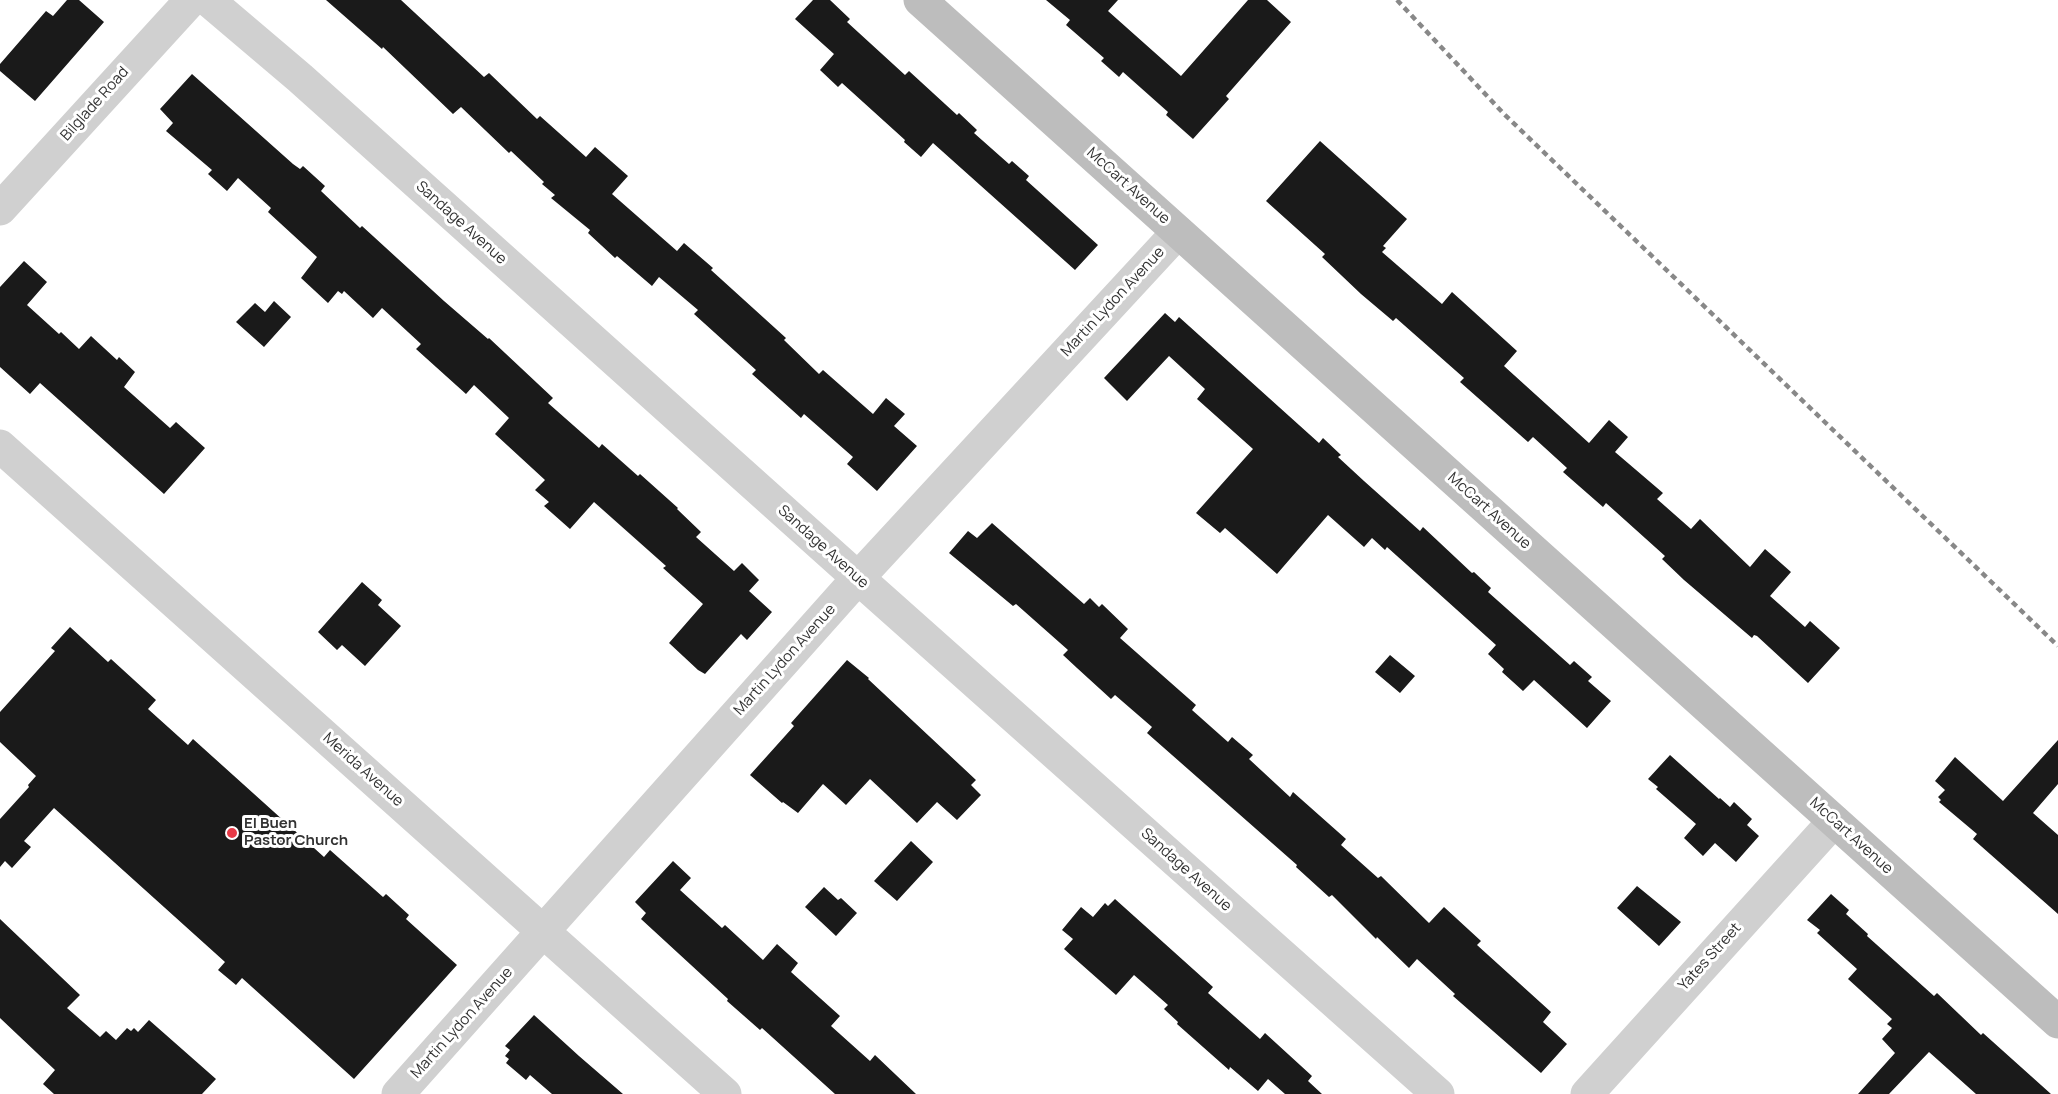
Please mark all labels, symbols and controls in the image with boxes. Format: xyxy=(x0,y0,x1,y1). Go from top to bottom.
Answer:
street label: Bilglade Road xyxy=(57,63,133,145)
street label: McCart Avenue xyxy=(1083,144,1173,228)
street label: Sandage Avenue xyxy=(412,178,510,268)
street label: Martin Lydon Avenue xyxy=(1058,243,1168,361)
street label: McCart Avenue xyxy=(1444,469,1534,553)
street label: Sandage Avenue xyxy=(774,502,872,592)
street label: Martin Lydon Avenue xyxy=(730,601,840,719)
street label: Merida Avenue xyxy=(319,729,407,811)
street label: McCart Avenue xyxy=(1806,794,1896,878)
place label: El Buen Pastor Church xyxy=(244,815,348,850)
street label: Sandage Avenue xyxy=(1137,825,1235,915)
marker: El Buen Pastor Church xyxy=(225,826,239,840)
street label: Yates Street xyxy=(1675,919,1745,995)
street label: Martin Lydon Avenue xyxy=(407,964,517,1082)

